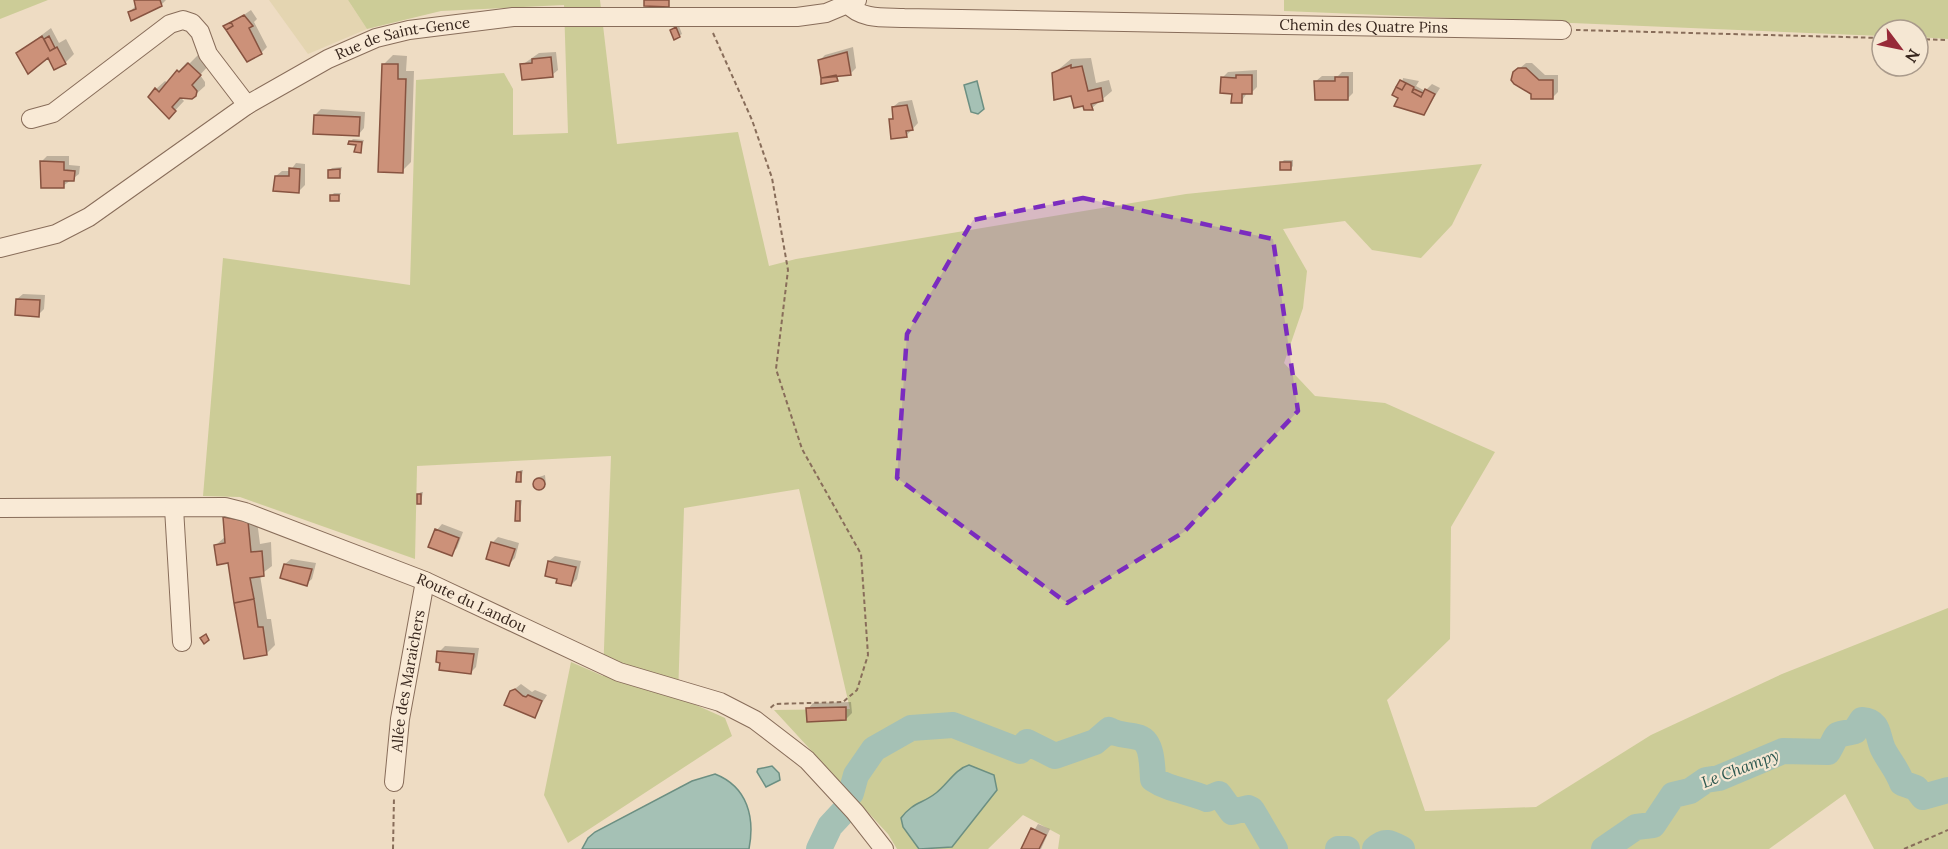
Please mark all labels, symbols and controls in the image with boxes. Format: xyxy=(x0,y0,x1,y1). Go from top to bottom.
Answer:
street label: Rue de Saint-Gence xyxy=(332,12,471,64)
street label: Chemin des Quatre Pins xyxy=(1279,15,1448,37)
north arrow xyxy=(1870,18,1930,78)
text: N xyxy=(1901,45,1924,66)
street label: Route du Landou xyxy=(414,569,530,636)
street label: Allée des Maraichers xyxy=(387,608,429,754)
water label: Le Champy xyxy=(1698,744,1782,792)

